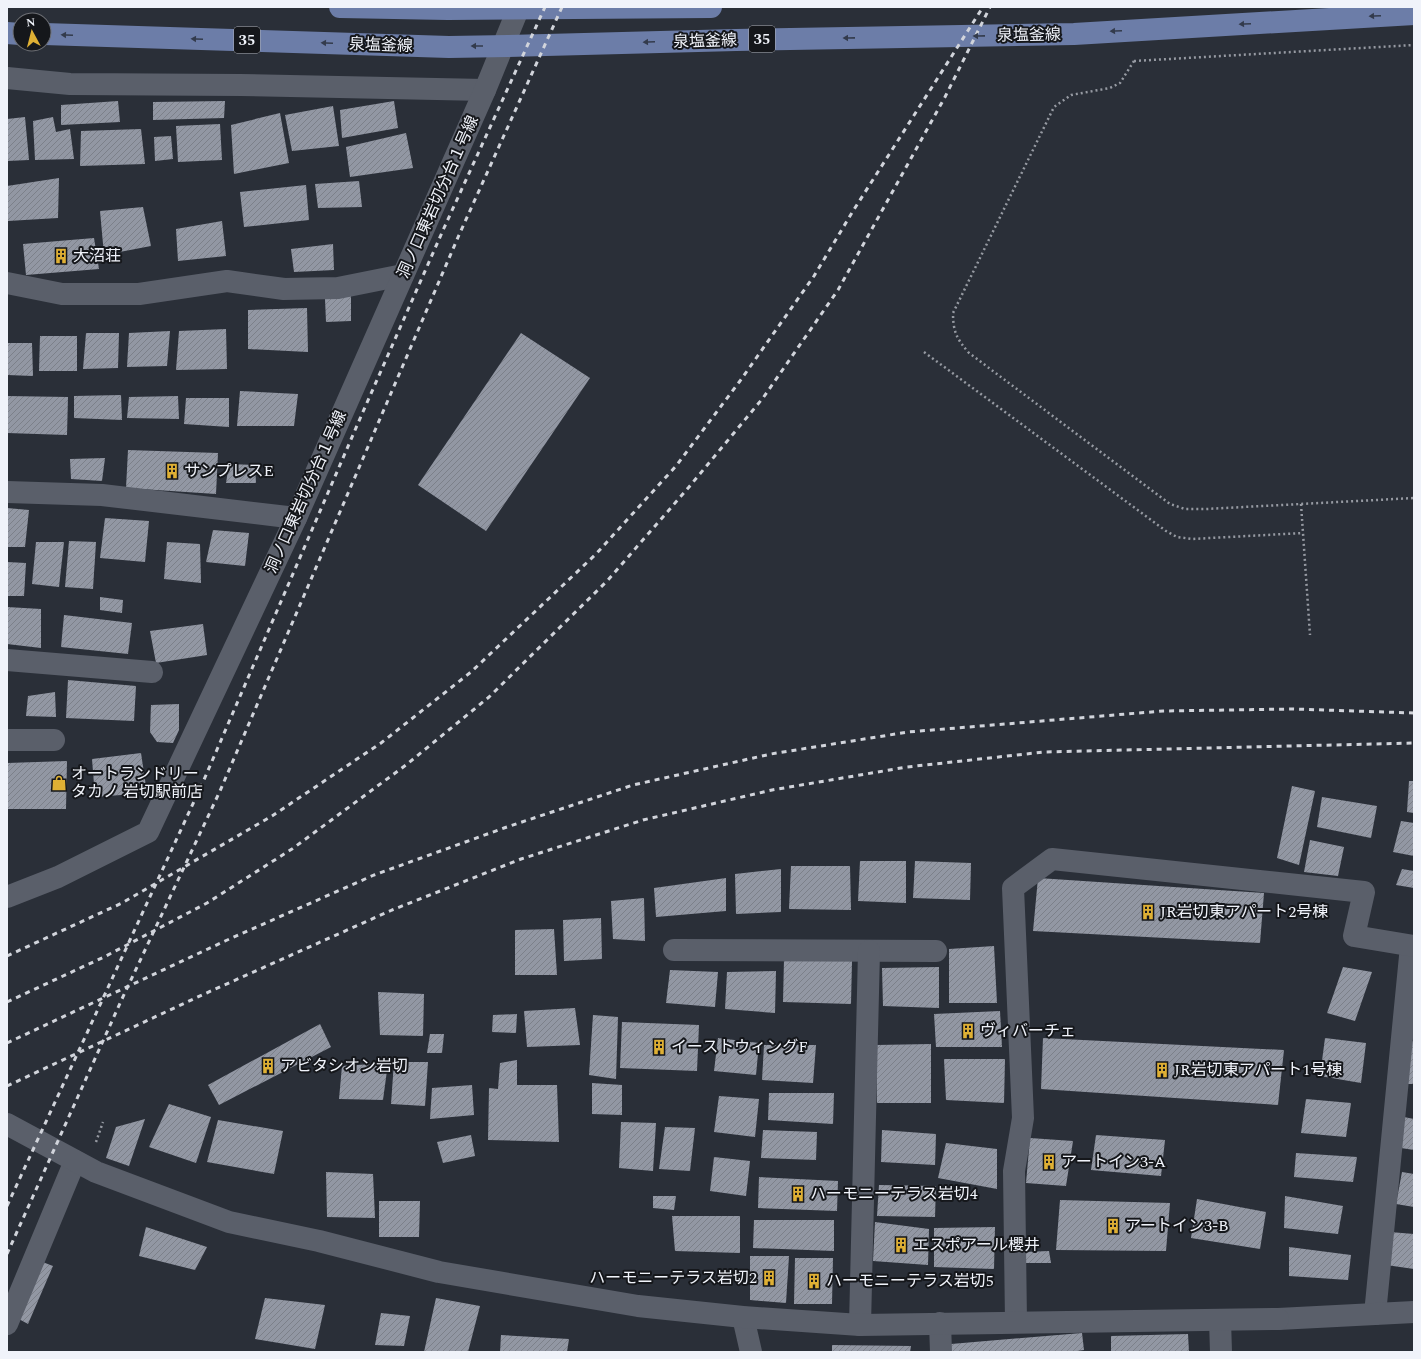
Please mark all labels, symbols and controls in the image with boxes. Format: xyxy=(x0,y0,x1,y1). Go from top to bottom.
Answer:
north arrow xyxy=(12,12,52,52)
one-way arrow xyxy=(1369,13,1381,20)
text: N xyxy=(25,14,36,32)
one-way arrow xyxy=(1239,20,1251,27)
street label: 泉塩釜線 xyxy=(997,22,1061,48)
road number: 35 xyxy=(749,26,775,52)
road number: 35 xyxy=(234,27,260,53)
street label: 泉塩釜線 xyxy=(673,28,737,54)
one-way arrow xyxy=(1109,28,1122,35)
one-way arrow xyxy=(60,32,73,38)
street label: 泉塩釜線 xyxy=(349,32,413,58)
one-way arrow xyxy=(972,33,985,39)
one-way arrow xyxy=(842,35,855,41)
one-way arrow xyxy=(190,36,203,42)
one-way arrow xyxy=(642,39,655,45)
one-way arrow xyxy=(320,40,333,46)
one-way arrow xyxy=(471,43,483,50)
street label: 洞ノ口東岩切分台１号線 xyxy=(391,112,485,282)
place label: 大沼荘 xyxy=(73,244,121,268)
building icon: 大沼荘 xyxy=(52,247,70,265)
street label: 洞ノ口東岩切分台１号線 xyxy=(259,407,353,577)
place label: サンプレスE xyxy=(184,459,274,483)
building icon: サンプレスE xyxy=(163,462,181,480)
place label: オートランドリー タカノ 岩切駅前店 xyxy=(71,762,203,804)
shop icon: オートランドリー タカノ 岩切駅前店 xyxy=(50,774,68,792)
place label: JR岩切東アパート2号棟 xyxy=(1160,900,1328,924)
building icon: JR岩切東アパート2号棟 xyxy=(1139,903,1157,921)
place label: ヴィバーチェ xyxy=(980,1019,1076,1043)
building icon: ヴィバーチェ xyxy=(959,1022,977,1040)
place label: イーストウィングF xyxy=(671,1035,808,1059)
building icon: イーストウィングF xyxy=(650,1038,668,1056)
place label: アビタシオン岩切 xyxy=(280,1054,408,1078)
building icon: アビタシオン岩切 xyxy=(259,1057,277,1075)
place label: JR岩切東アパート1号棟 xyxy=(1174,1058,1342,1082)
building icon: JR岩切東アパート1号棟 xyxy=(1153,1061,1171,1079)
place label: アートイン3-A xyxy=(1061,1150,1166,1174)
building icon: アートイン3-A xyxy=(1040,1153,1058,1171)
place label: ハーモニーテラス岩切4 xyxy=(810,1182,978,1206)
building icon: ハーモニーテラス岩切4 xyxy=(789,1185,807,1203)
place label: アートイン3-B xyxy=(1125,1214,1229,1238)
building icon: アートイン3-B xyxy=(1104,1217,1122,1235)
place label: エスポアール櫻井 xyxy=(913,1233,1040,1257)
building icon: エスポアール櫻井 xyxy=(892,1236,910,1254)
place label: ハーモニーテラス岩切2 xyxy=(589,1266,757,1290)
building icon: ハーモニーテラス岩切2 xyxy=(760,1269,778,1287)
place label: ハーモニーテラス岩切5 xyxy=(826,1269,994,1293)
building icon: ハーモニーテラス岩切5 xyxy=(805,1272,823,1290)

